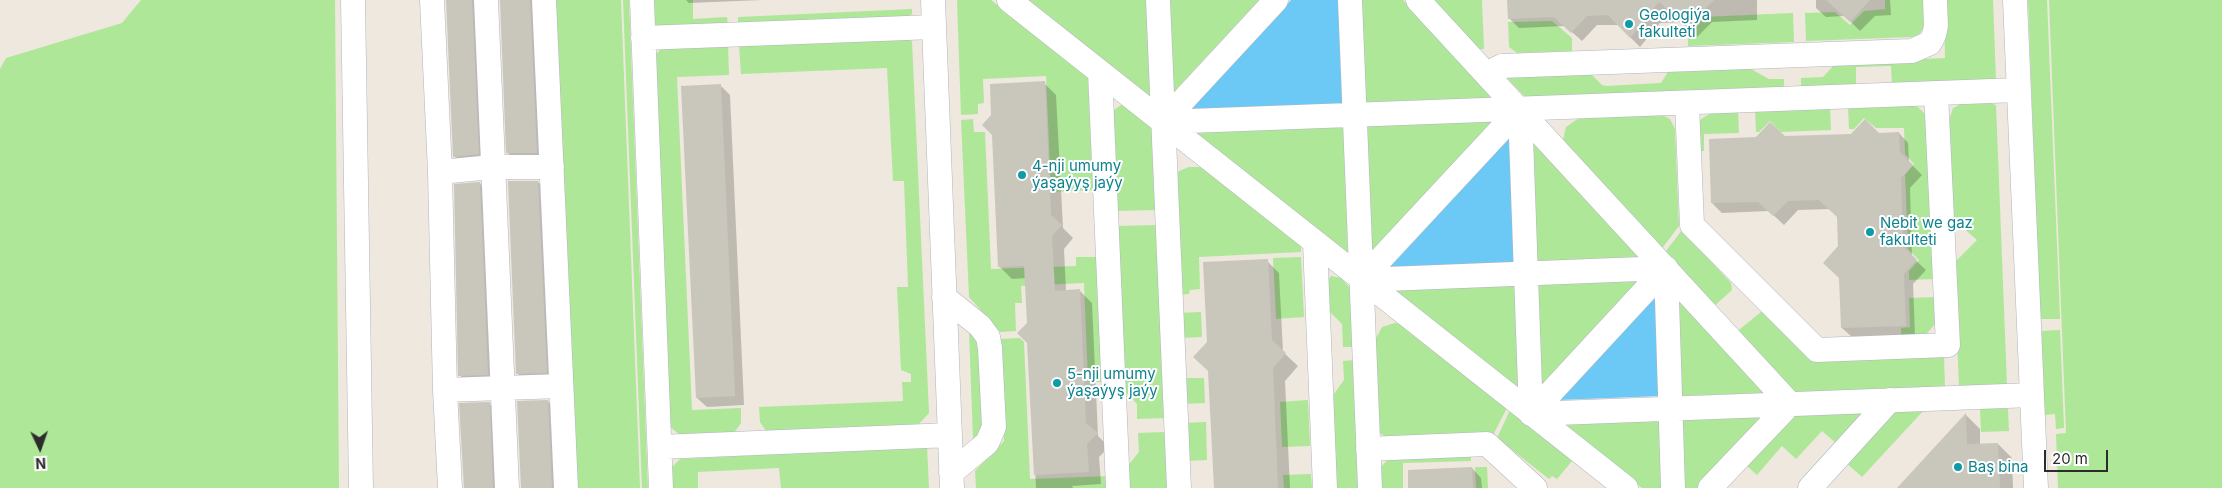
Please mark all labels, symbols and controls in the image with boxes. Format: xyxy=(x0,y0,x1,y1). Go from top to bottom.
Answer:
place label: Geologiýa fakulteti xyxy=(1639,6,1710,41)
marker: Geologiýa fakulteti xyxy=(1623,18,1635,30)
place label: 4-nji umumy ýaşaýyş jaýy xyxy=(1032,157,1123,192)
marker: 4-nji umumy ýaşaýyş jaýy xyxy=(1016,169,1028,181)
place label: Nebit we gaz fakulteti xyxy=(1880,214,1973,249)
marker: Nebit we gaz fakulteti xyxy=(1864,226,1876,238)
place label: 5-nji umumy ýaşaýyş jaýy xyxy=(1067,365,1158,400)
marker: 5-nji umumy ýaşaýyş jaýy xyxy=(1051,377,1063,389)
north arrow xyxy=(15,423,65,473)
scale bar xyxy=(2047,440,2111,472)
text: 20 m xyxy=(2052,449,2088,468)
text: N xyxy=(35,455,47,472)
place label: Baş bina xyxy=(1968,458,2028,476)
marker: Baş bina xyxy=(1952,461,1964,473)

